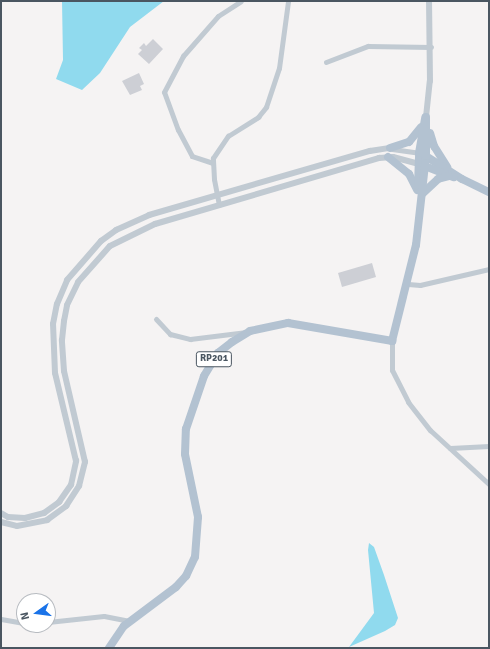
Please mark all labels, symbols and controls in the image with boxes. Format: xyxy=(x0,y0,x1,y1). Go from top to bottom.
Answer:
road number: RP201 xyxy=(195,351,233,367)
north arrow xyxy=(16,593,56,633)
text: N xyxy=(18,610,32,621)

